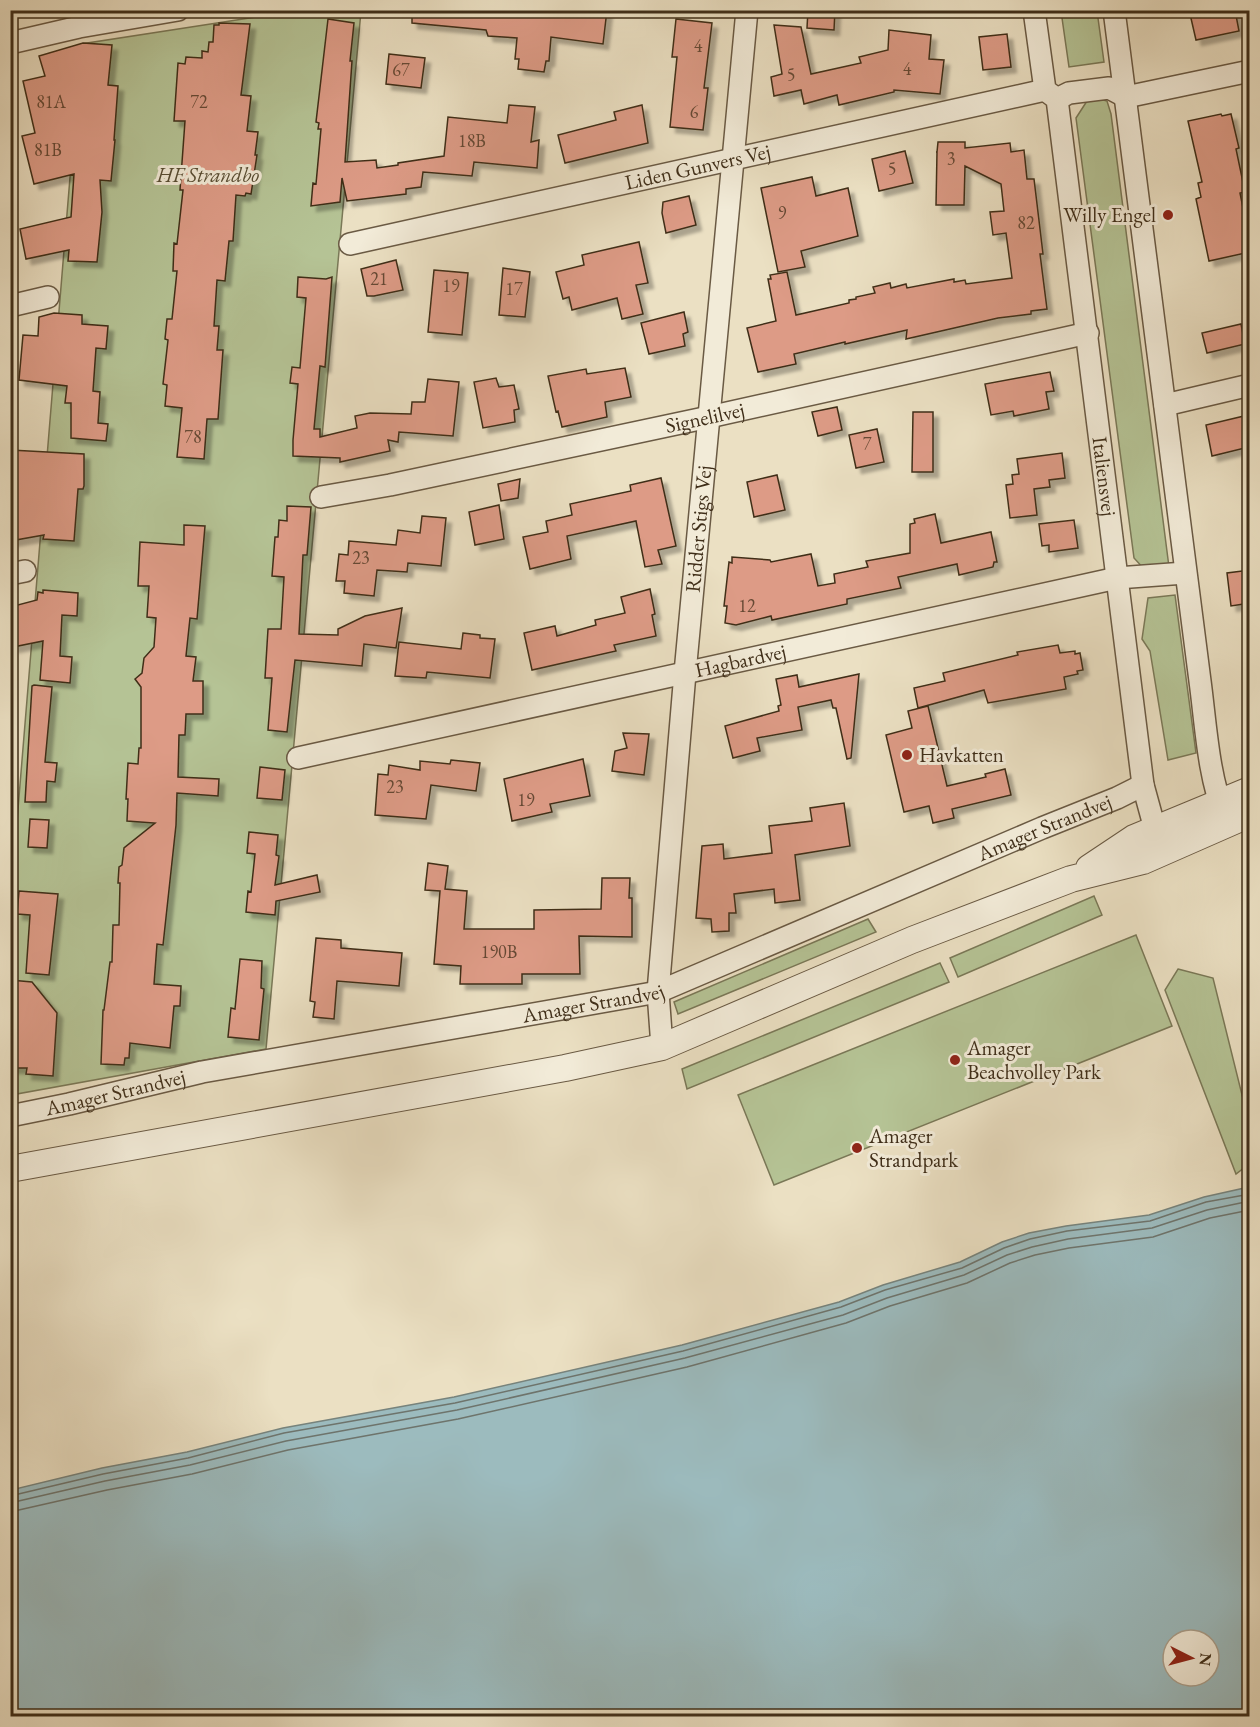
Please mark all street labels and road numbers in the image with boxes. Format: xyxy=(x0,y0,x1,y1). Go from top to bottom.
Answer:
street label: Liden Gunvers Vej xyxy=(622,137,773,196)
street label: Signelilvej xyxy=(663,396,747,439)
street label: Italiensvej xyxy=(1086,435,1123,518)
street label: Ridder Stigs Vej xyxy=(679,464,717,594)
street label: Hagbardvej xyxy=(692,637,788,683)
street label: Amager Strandvej xyxy=(972,788,1116,867)
street label: Amager Strandvej xyxy=(519,977,668,1029)
street label: Amager Strandvej xyxy=(42,1062,188,1122)

